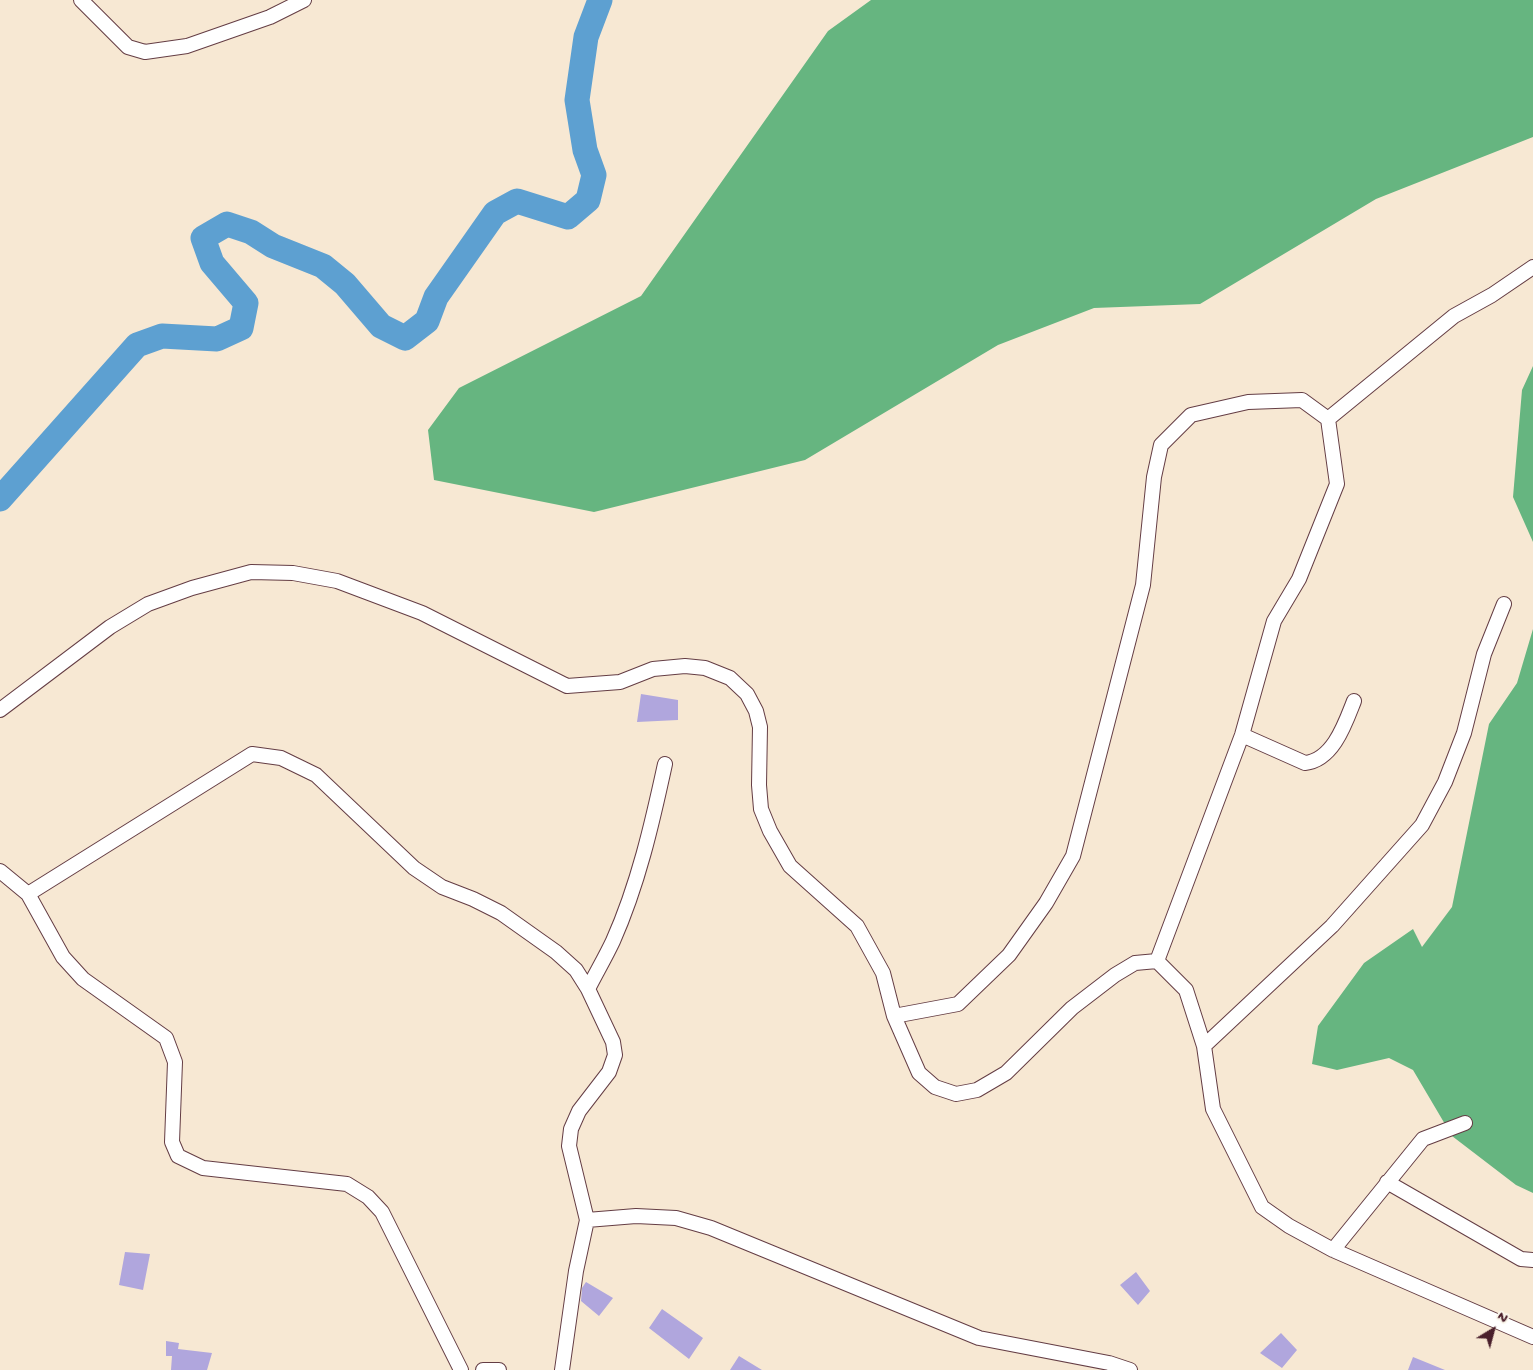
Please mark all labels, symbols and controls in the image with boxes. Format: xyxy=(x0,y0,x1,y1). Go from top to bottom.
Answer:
north arrow xyxy=(1468,1305,1518,1355)
text: N xyxy=(1494,1308,1511,1327)

